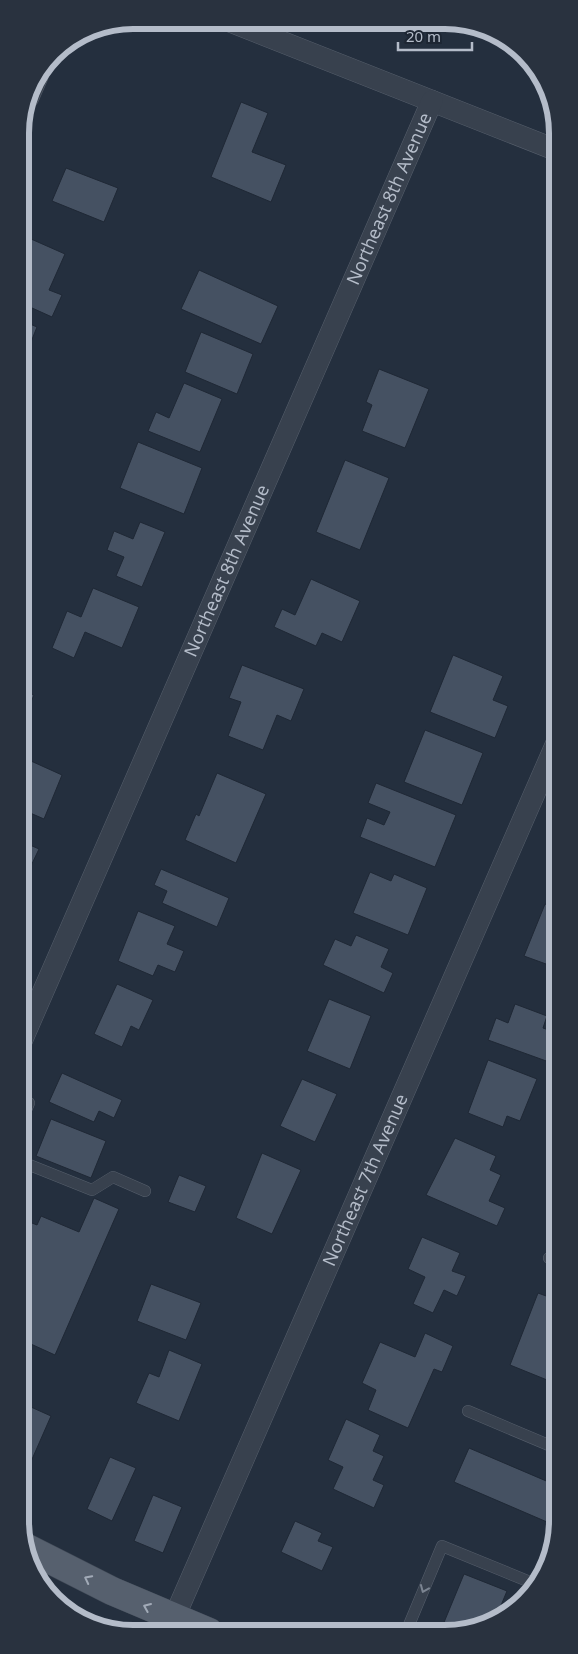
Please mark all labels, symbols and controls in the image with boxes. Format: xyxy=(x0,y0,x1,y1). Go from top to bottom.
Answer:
scale bar xyxy=(398,20,472,52)
text: 20 m xyxy=(406,26,441,46)
street label: Northeast 8th Avenue xyxy=(340,108,437,288)
street label: Northeast 8th Avenue xyxy=(178,481,274,660)
street label: Northeast 7th Avenue xyxy=(316,1090,413,1269)
one-way arrow xyxy=(84,1575,93,1585)
one-way arrow xyxy=(419,1584,430,1593)
one-way arrow xyxy=(144,1602,152,1612)

